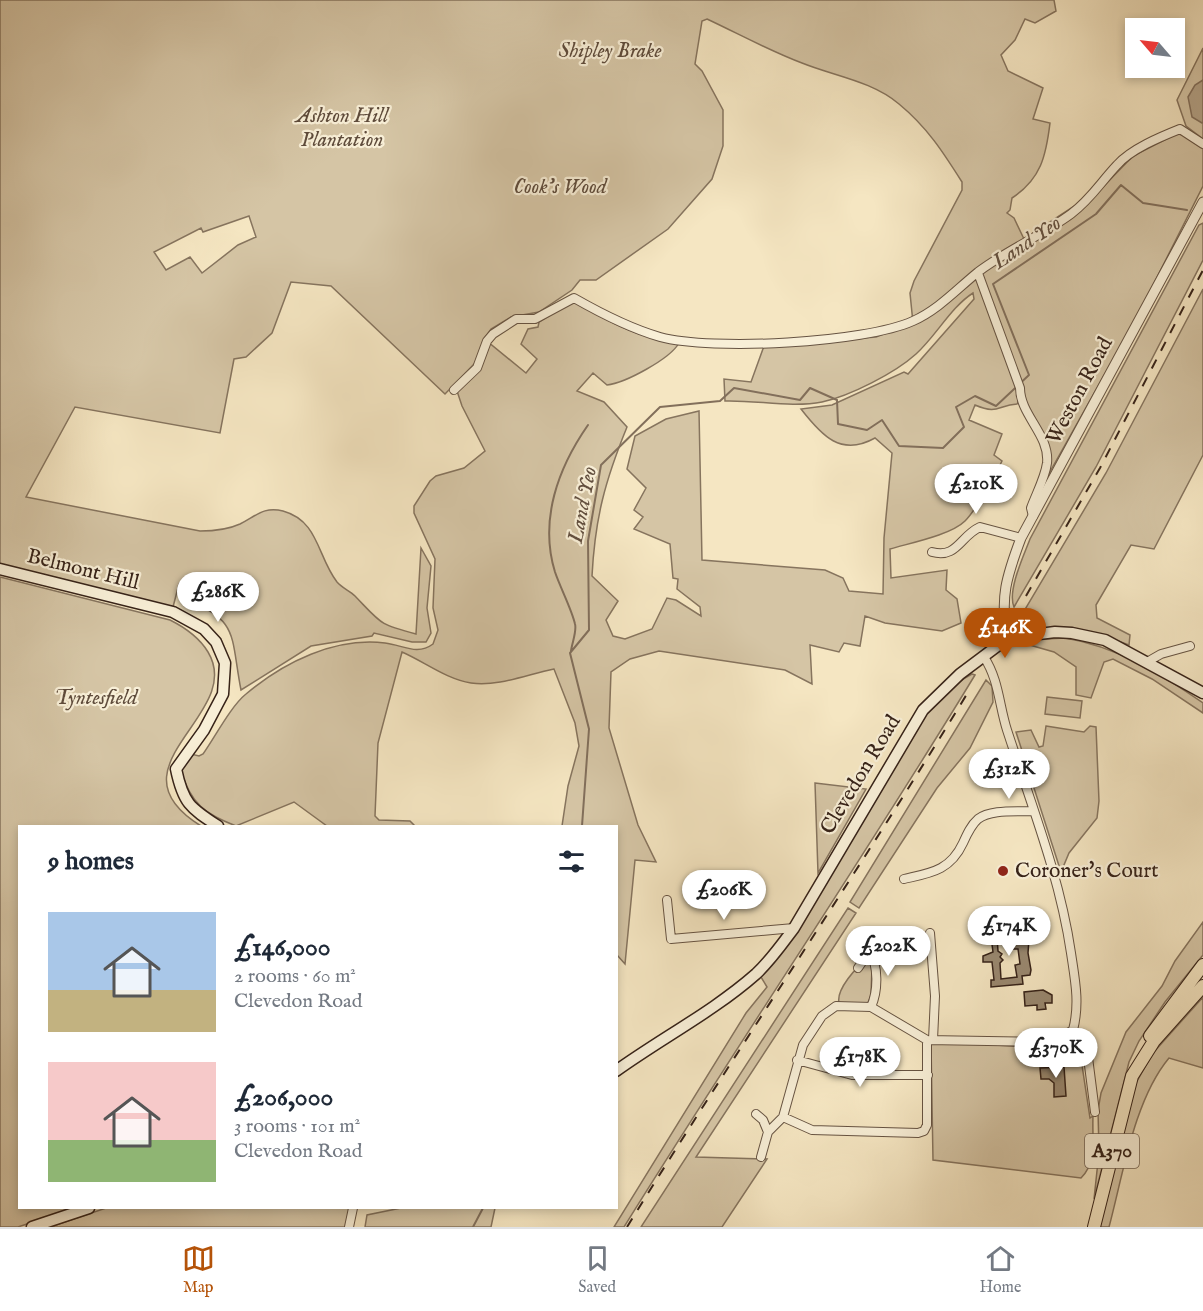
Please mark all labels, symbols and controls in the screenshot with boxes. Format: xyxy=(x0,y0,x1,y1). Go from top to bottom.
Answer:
north arrow xyxy=(1125,18,1185,78)
map controls xyxy=(1125,18,1185,78)
park label: Shipley Brake xyxy=(558,38,662,65)
park label: Ashton Hill Plantation xyxy=(294,103,390,154)
park label: Cook's Wood xyxy=(513,174,609,201)
water label: Land Yeo xyxy=(986,210,1067,277)
street label: Weston Road xyxy=(1040,332,1120,449)
water label: Land Yeo xyxy=(562,464,604,547)
pin: £210K xyxy=(934,464,1018,515)
text: £210K xyxy=(949,471,1003,496)
street label: Belmont Hill xyxy=(24,543,142,597)
pin: £286K xyxy=(176,572,260,623)
text: £286K xyxy=(191,579,245,604)
pin: £146K xyxy=(963,608,1047,659)
text: £146K xyxy=(978,615,1032,640)
park label: Tyntesfield xyxy=(55,685,140,712)
street label: Clevedon Road xyxy=(815,710,908,840)
pin: £312K xyxy=(967,749,1051,800)
text: £312K xyxy=(983,756,1035,781)
text: 9 homes xyxy=(48,845,134,878)
icon: filters xyxy=(555,845,588,878)
place label: Coroner's Court xyxy=(1015,858,1158,885)
marker: Coroner's Court xyxy=(996,864,1010,878)
pin: £206K xyxy=(682,870,766,921)
text: £206K xyxy=(696,877,752,902)
pin: £174K xyxy=(967,906,1051,957)
text: £174K xyxy=(982,913,1036,938)
pin: £202K xyxy=(846,926,930,977)
text: £146,000 xyxy=(234,931,331,964)
text: £202K xyxy=(860,933,916,958)
icon: home xyxy=(96,936,168,1008)
text: 2 rooms · 60 m² xyxy=(234,964,356,989)
text: Clevedon Road xyxy=(234,989,362,1014)
pin: £370K xyxy=(1014,1028,1098,1079)
text: £370K xyxy=(1029,1035,1083,1060)
pin: £178K xyxy=(818,1037,902,1088)
text: £178K xyxy=(834,1044,886,1069)
text: £206,000 xyxy=(234,1081,333,1114)
icon: home xyxy=(96,1086,168,1158)
text: 3 rooms · 101 m² xyxy=(234,1114,360,1139)
road number: A370 xyxy=(1085,1134,1139,1168)
text: Clevedon Road xyxy=(234,1139,362,1164)
tab: Map xyxy=(182,1242,215,1298)
tab: Saved xyxy=(578,1242,616,1298)
tab: Home xyxy=(980,1242,1021,1298)

